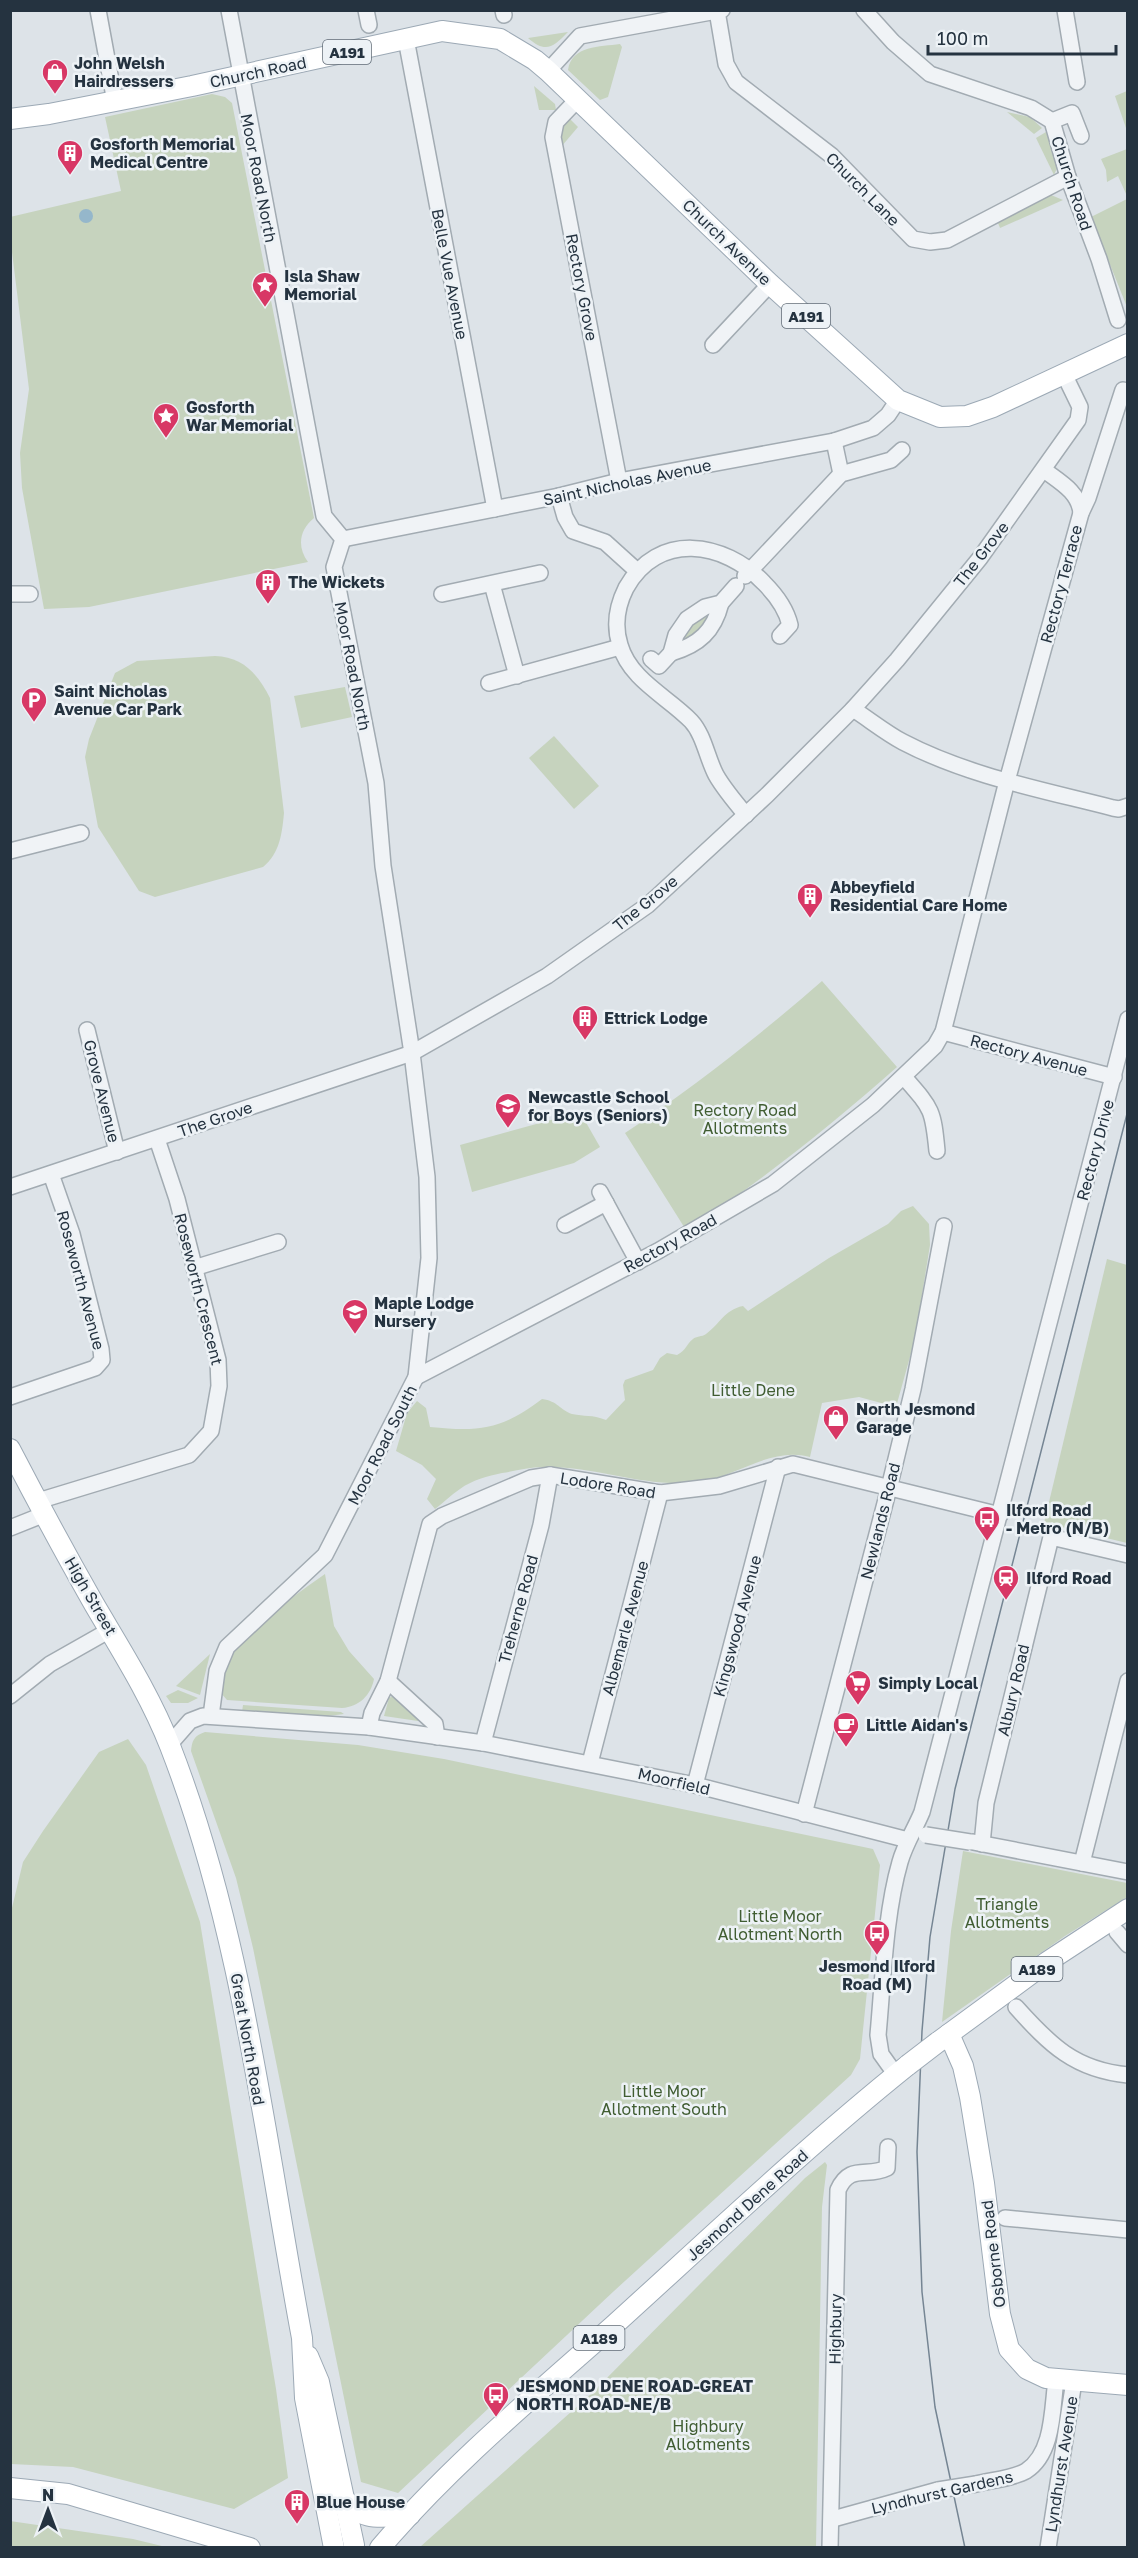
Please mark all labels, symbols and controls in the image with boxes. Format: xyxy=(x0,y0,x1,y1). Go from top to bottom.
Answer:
scale bar xyxy=(928,18,1116,56)
text: 100 m xyxy=(937,27,988,49)
road number: A191 xyxy=(323,40,371,64)
street label: Church Road xyxy=(208,52,308,92)
place label: John Welsh Hairdressers xyxy=(74,53,174,91)
shop icon: John Welsh Hairdressers xyxy=(40,57,70,95)
street label: Moor Road North xyxy=(237,112,281,244)
street label: Church Road xyxy=(1047,133,1097,233)
place label: Gosforth Memorial Medical Centre xyxy=(90,134,236,172)
building icon: Gosforth Memorial Medical Centre xyxy=(55,138,85,176)
street label: Church Lane xyxy=(822,148,904,230)
street label: Church Avenue xyxy=(679,195,775,289)
street label: Belle Vue Avenue xyxy=(428,207,472,341)
street label: Rectory Grove xyxy=(562,232,602,342)
place label: Isla Shaw Memorial xyxy=(284,266,361,304)
place icon: Isla Shaw Memorial xyxy=(250,270,280,308)
road number: A191 xyxy=(782,304,830,328)
place label: Gosforth War Memorial xyxy=(186,397,294,435)
place icon: Gosforth War Memorial xyxy=(151,401,181,439)
street label: Saint Nicholas Avenue xyxy=(541,454,713,510)
street label: The Grove xyxy=(949,517,1013,591)
street label: Rectory Terrace xyxy=(1036,523,1086,645)
building icon: The Wickets xyxy=(253,567,283,605)
place label: The Wickets xyxy=(288,572,385,592)
street label: Moor Road North xyxy=(331,600,375,732)
place label: Saint Nicholas Avenue Car Park xyxy=(54,681,183,719)
parking icon: Saint Nicholas Avenue Car Park xyxy=(19,685,49,723)
street label: The Grove xyxy=(609,871,681,935)
place label: Abbeyfield Residential Care Home xyxy=(830,877,1007,915)
building icon: Abbeyfield Residential Care Home xyxy=(795,881,825,919)
building icon: Ettrick Lodge xyxy=(570,1003,600,1041)
place label: Ettrick Lodge xyxy=(604,1008,708,1028)
street label: Rectory Avenue xyxy=(968,1030,1090,1080)
street label: Grove Avenue xyxy=(80,1038,124,1144)
place label: Newcastle School for Boys (Seniors) xyxy=(528,1087,670,1125)
school or university icon: Newcastle School for Boys (Seniors) xyxy=(493,1091,523,1129)
street label: The Grove xyxy=(175,1097,255,1141)
street label: Rectory Drive xyxy=(1072,1097,1118,1203)
park label: Rectory Road Allotments xyxy=(693,1100,797,1138)
street label: Roseworth Avenue xyxy=(53,1208,109,1352)
street label: Rectory Road xyxy=(620,1209,720,1277)
street label: Roseworth Crescent xyxy=(170,1211,228,1367)
place label: Maple Lodge Nursery xyxy=(374,1293,474,1331)
school or university icon: Maple Lodge Nursery xyxy=(340,1297,370,1335)
park label: Little Dene xyxy=(711,1380,795,1400)
street label: Moor Road South xyxy=(343,1382,421,1508)
place label: North Jesmond Garage xyxy=(856,1399,975,1437)
shop icon: North Jesmond Garage xyxy=(821,1403,851,1441)
street label: Newlands Road xyxy=(856,1460,904,1582)
street label: Lodore Road xyxy=(559,1468,657,1502)
place label: Ilford Road - Metro (N/B) xyxy=(1006,1500,1109,1538)
bus stop icon: Ilford Road - Metro (N/B) xyxy=(972,1504,1002,1542)
street label: High Street xyxy=(60,1553,122,1639)
street label: Treherne Road xyxy=(494,1553,542,1665)
street label: Kingswood Avenue xyxy=(708,1553,766,1699)
street label: Albemarle Avenue xyxy=(597,1558,653,1698)
station icon: Ilford Road xyxy=(991,1563,1021,1601)
place label: Ilford Road xyxy=(1026,1568,1111,1588)
street label: Albury Road xyxy=(993,1642,1033,1738)
supermarket icon: Simply Local xyxy=(843,1668,873,1706)
place label: Simply Local xyxy=(878,1673,979,1693)
cafe icon: Little Aidan's xyxy=(831,1710,861,1748)
place label: Little Aidan's xyxy=(866,1715,968,1735)
street label: Moorfield xyxy=(636,1763,712,1799)
park label: Triangle Allotments xyxy=(965,1894,1049,1932)
park label: Little Moor Allotment North xyxy=(718,1906,842,1944)
bus stop icon: Jesmond Ilford Road (M) xyxy=(862,1918,892,1956)
place label: Jesmond Ilford Road (M) xyxy=(819,1956,935,1994)
road number: A189 xyxy=(1012,1957,1062,1981)
street label: Great North Road xyxy=(227,1971,269,2107)
park label: Little Moor Allotment South xyxy=(601,2081,727,2119)
street label: Jesmond Dene Road xyxy=(682,2145,812,2265)
street label: Osborne Road xyxy=(976,2199,1010,2309)
street label: Highbury xyxy=(824,2293,846,2365)
road number: A189 xyxy=(574,2326,624,2350)
place label: JESMOND DENE ROAD-GREAT NORTH ROAD-NE/B xyxy=(516,2376,754,2414)
bus stop icon: JESMOND DENE ROAD-GREAT NORTH ROAD-NE/B xyxy=(481,2380,511,2418)
street label: Lyndhurst Avenue xyxy=(1040,2394,1082,2534)
park label: Highbury Allotments xyxy=(666,2416,750,2454)
street label: Lyndhurst Gardens xyxy=(869,2466,1015,2518)
north arrow xyxy=(18,2480,78,2540)
text: N xyxy=(42,2485,54,2505)
building icon: Blue House xyxy=(282,2487,312,2525)
place label: Blue House xyxy=(316,2492,405,2512)

